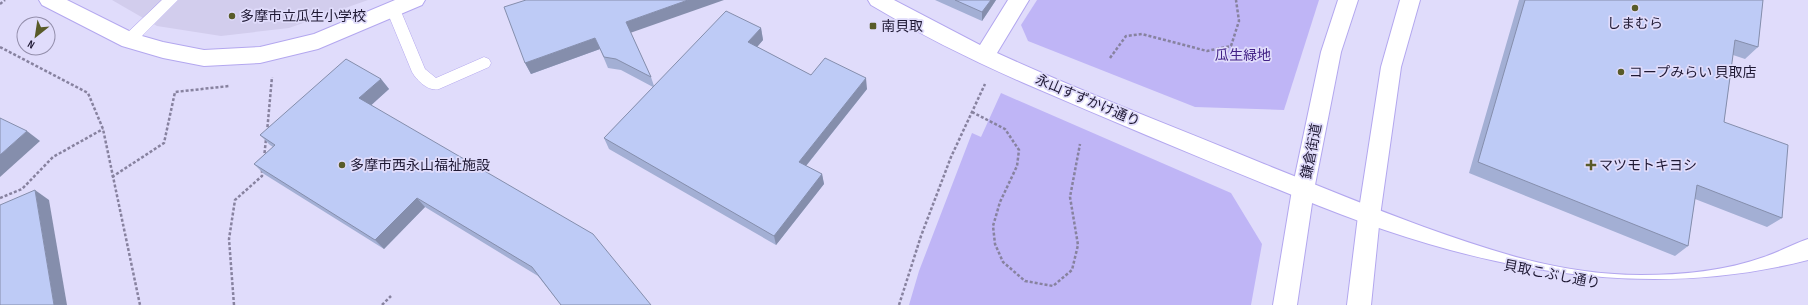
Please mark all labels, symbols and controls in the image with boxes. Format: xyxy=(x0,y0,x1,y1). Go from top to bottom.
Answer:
marker: しまむら xyxy=(1630,3,1640,13)
place label: 多摩市立瓜生小学校 xyxy=(240,8,366,25)
marker: 多摩市立瓜生小学校 xyxy=(227,11,237,21)
place label: しまむら xyxy=(1607,15,1663,32)
north arrow xyxy=(16,16,56,56)
place label: 南貝取 xyxy=(881,18,923,35)
marker: 南貝取 xyxy=(868,21,878,31)
text: N xyxy=(25,37,37,51)
park label: 瓜生緑地 xyxy=(1215,47,1271,64)
place label: コープみらい 貝取店 xyxy=(1629,64,1756,81)
marker: コープみらい 貝取店 xyxy=(1616,67,1626,77)
street label: 永山すずかけ通り xyxy=(1033,71,1143,130)
street label: 鎌倉街道 xyxy=(1298,122,1325,180)
place label: 多摩市西永山福祉施設 xyxy=(350,157,490,174)
place label: マツモトキヨシ xyxy=(1599,157,1697,174)
marker: 多摩市西永山福祉施設 xyxy=(337,160,347,170)
marker: マツモトキヨシ xyxy=(1586,160,1596,170)
street label: 貝取こぶし通り xyxy=(1502,257,1602,292)

